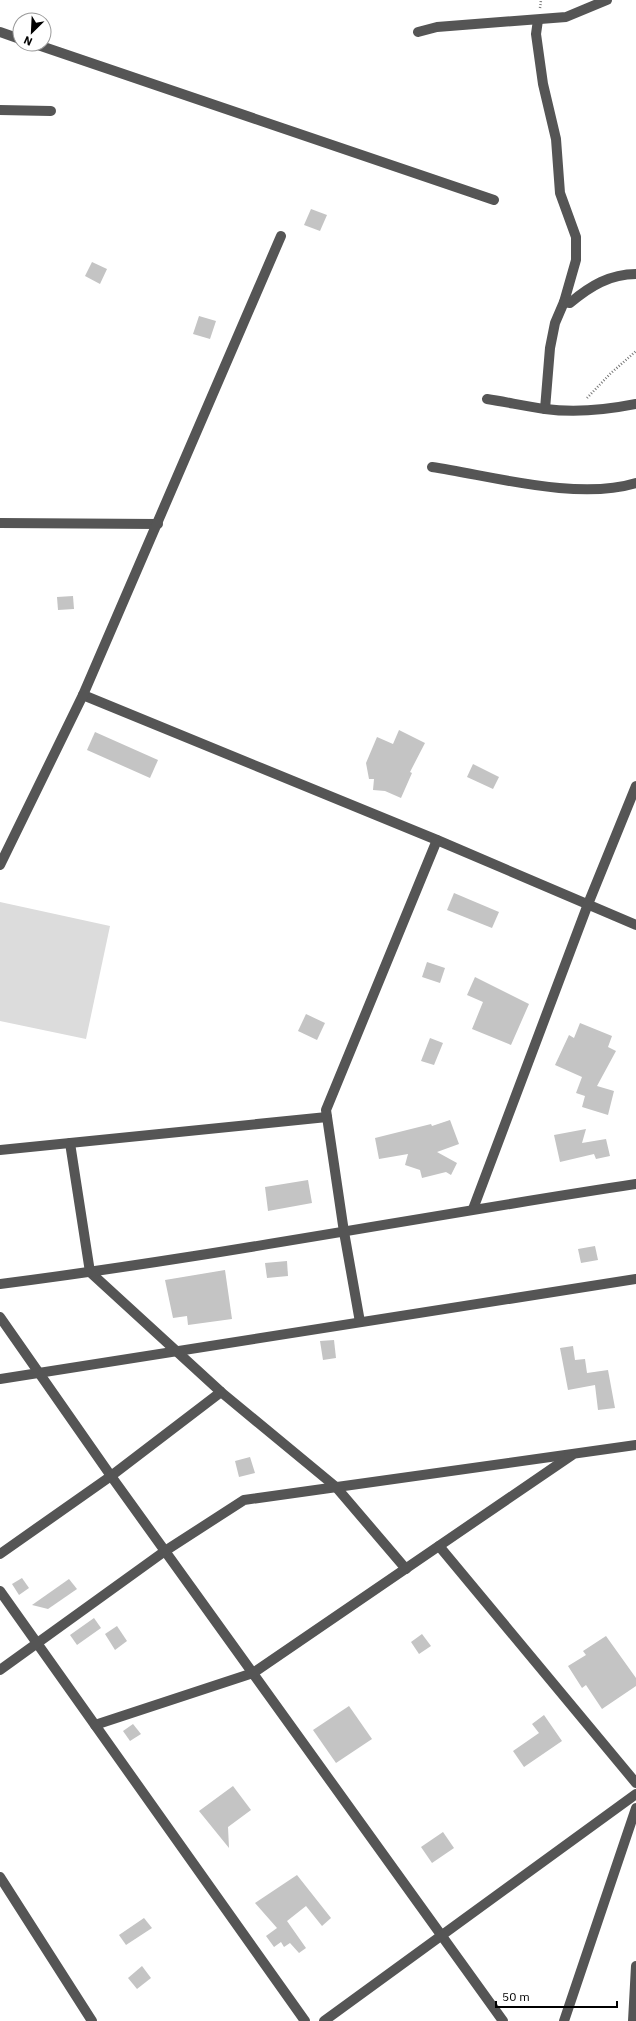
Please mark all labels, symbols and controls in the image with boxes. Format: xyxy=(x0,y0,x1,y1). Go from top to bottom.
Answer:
north arrow xyxy=(12,12,52,52)
text: N xyxy=(21,33,34,49)
scale bar xyxy=(496,1983,617,2009)
text: 50 m xyxy=(502,1989,530,2004)

